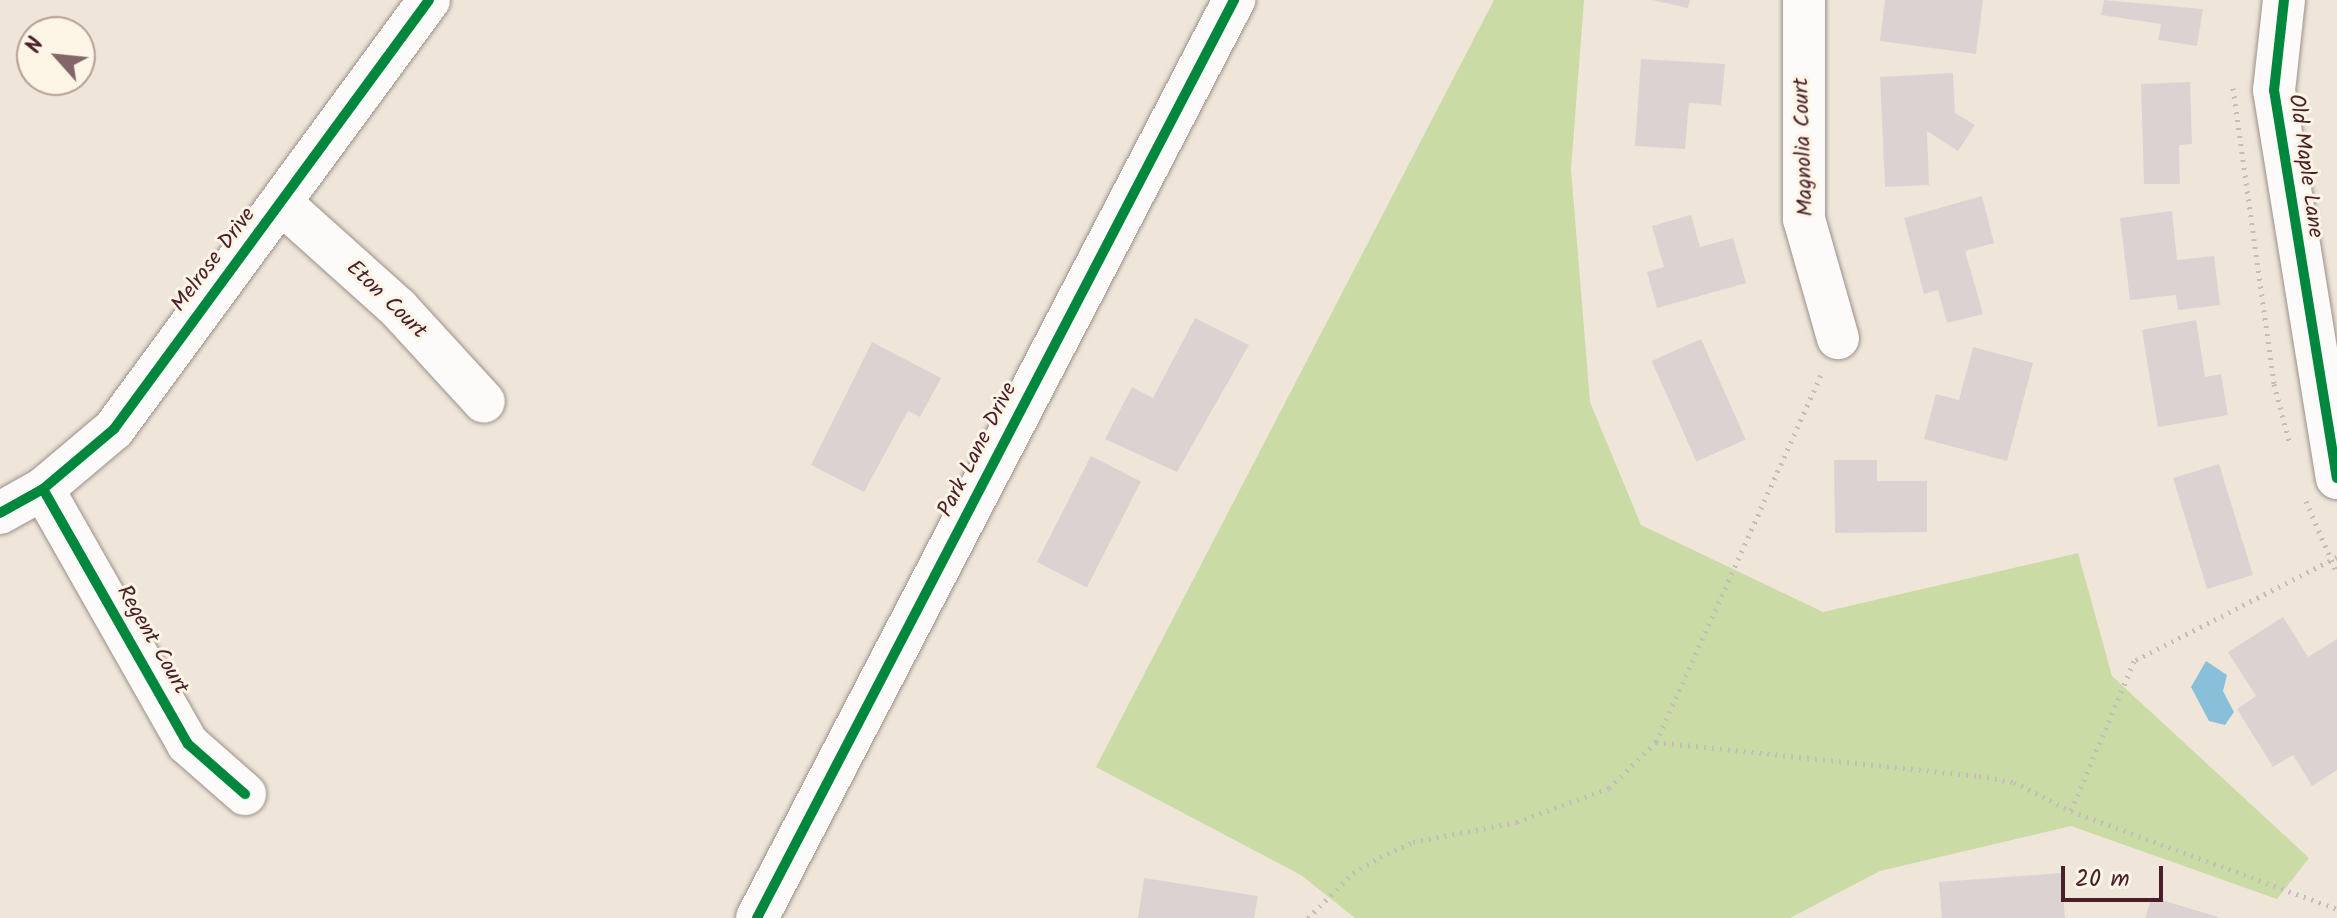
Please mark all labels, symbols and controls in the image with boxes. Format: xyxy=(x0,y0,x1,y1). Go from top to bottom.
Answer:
north arrow xyxy=(16,16,96,96)
text: N xyxy=(17,32,55,60)
street label: Magnolia Court xyxy=(1788,77,1820,217)
street label: Old Maple Lane xyxy=(2282,92,2328,240)
street label: Melrose Drive xyxy=(166,203,262,317)
street label: Eton Court xyxy=(340,255,432,345)
street label: Park Lane Drive xyxy=(933,378,1023,522)
street label: Regent Court xyxy=(110,581,194,699)
scale bar xyxy=(2065,850,2167,900)
text: 20 m xyxy=(2075,860,2130,899)

